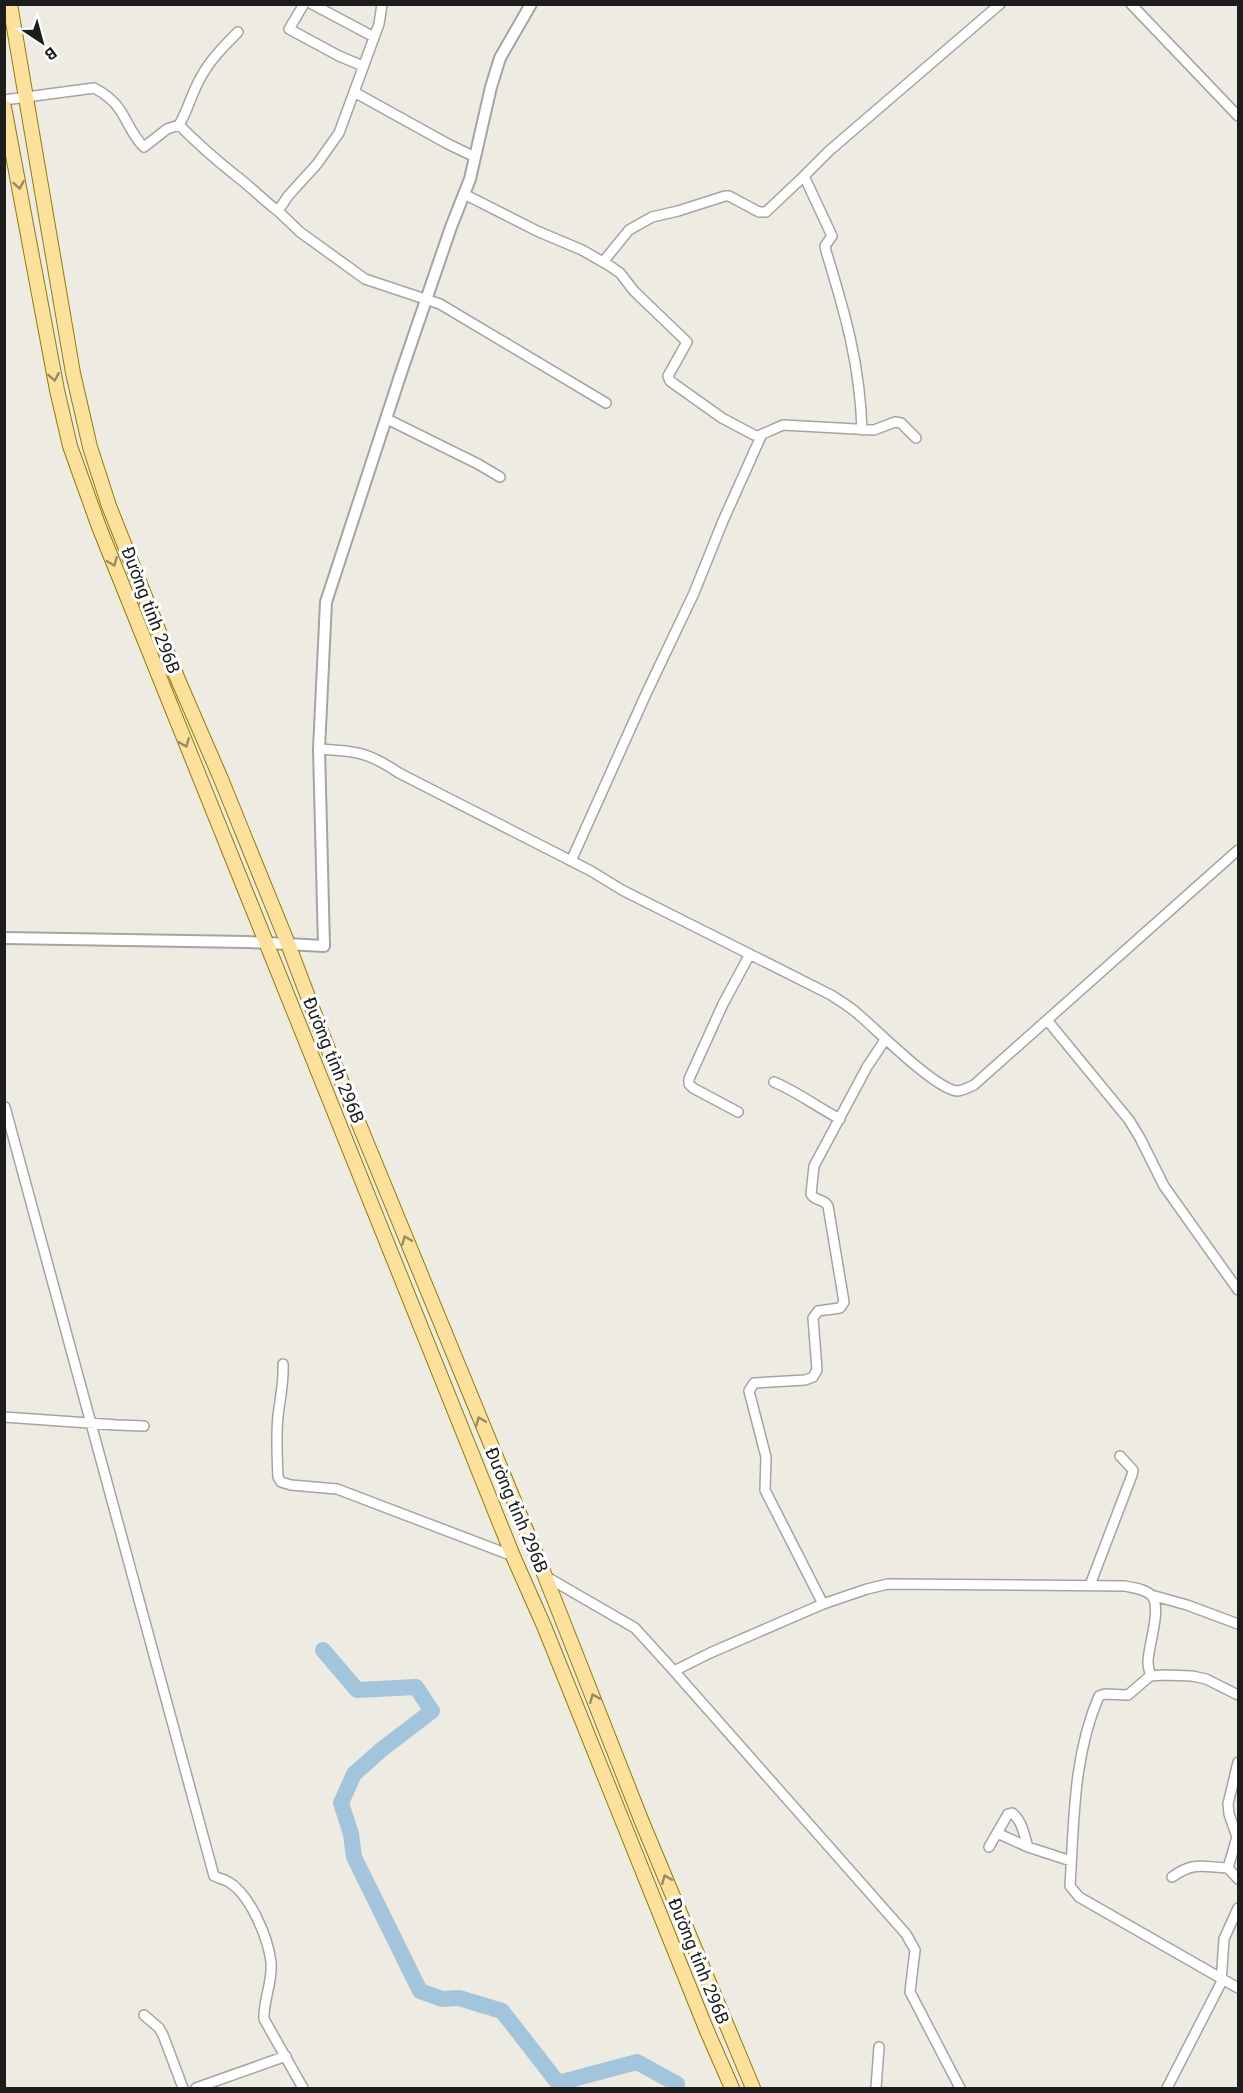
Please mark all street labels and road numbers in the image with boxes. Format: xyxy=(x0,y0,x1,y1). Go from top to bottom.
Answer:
street label: Đường tỉnh 296B xyxy=(117,544,185,676)
street label: Đường tỉnh 296B xyxy=(299,994,369,1126)
street label: Đường tỉnh 296B xyxy=(481,1444,553,1576)
street label: Đường tỉnh 296B xyxy=(664,1895,734,2027)

